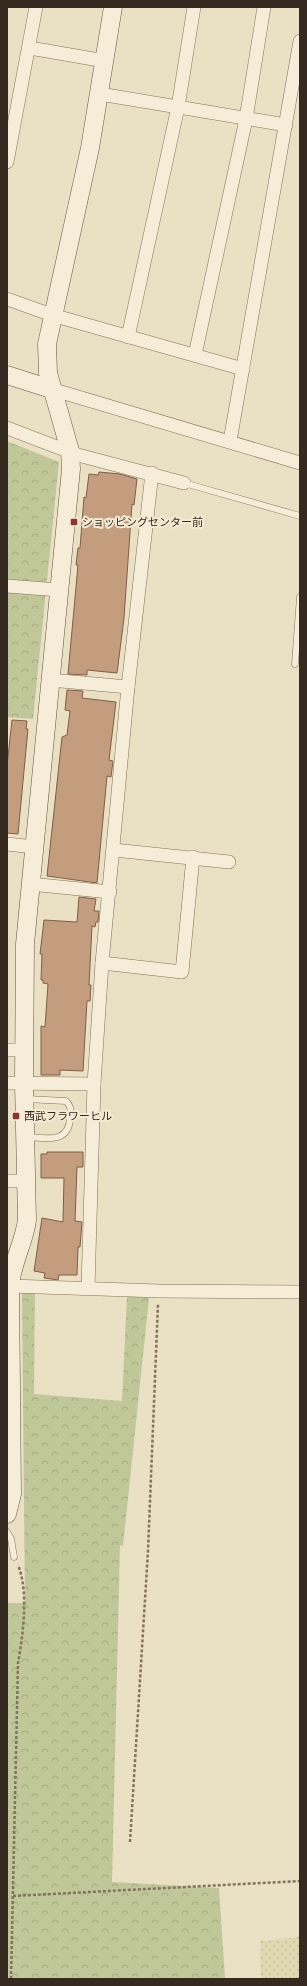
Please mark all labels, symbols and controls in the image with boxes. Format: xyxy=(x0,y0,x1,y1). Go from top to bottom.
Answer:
place label: ショッピングセンター前 xyxy=(82,515,203,529)
marker: ショッピングセンター前 xyxy=(69,517,79,527)
place label: 西武フラワーヒル xyxy=(24,1109,112,1123)
marker: 西武フラワーヒル xyxy=(11,1111,21,1121)

